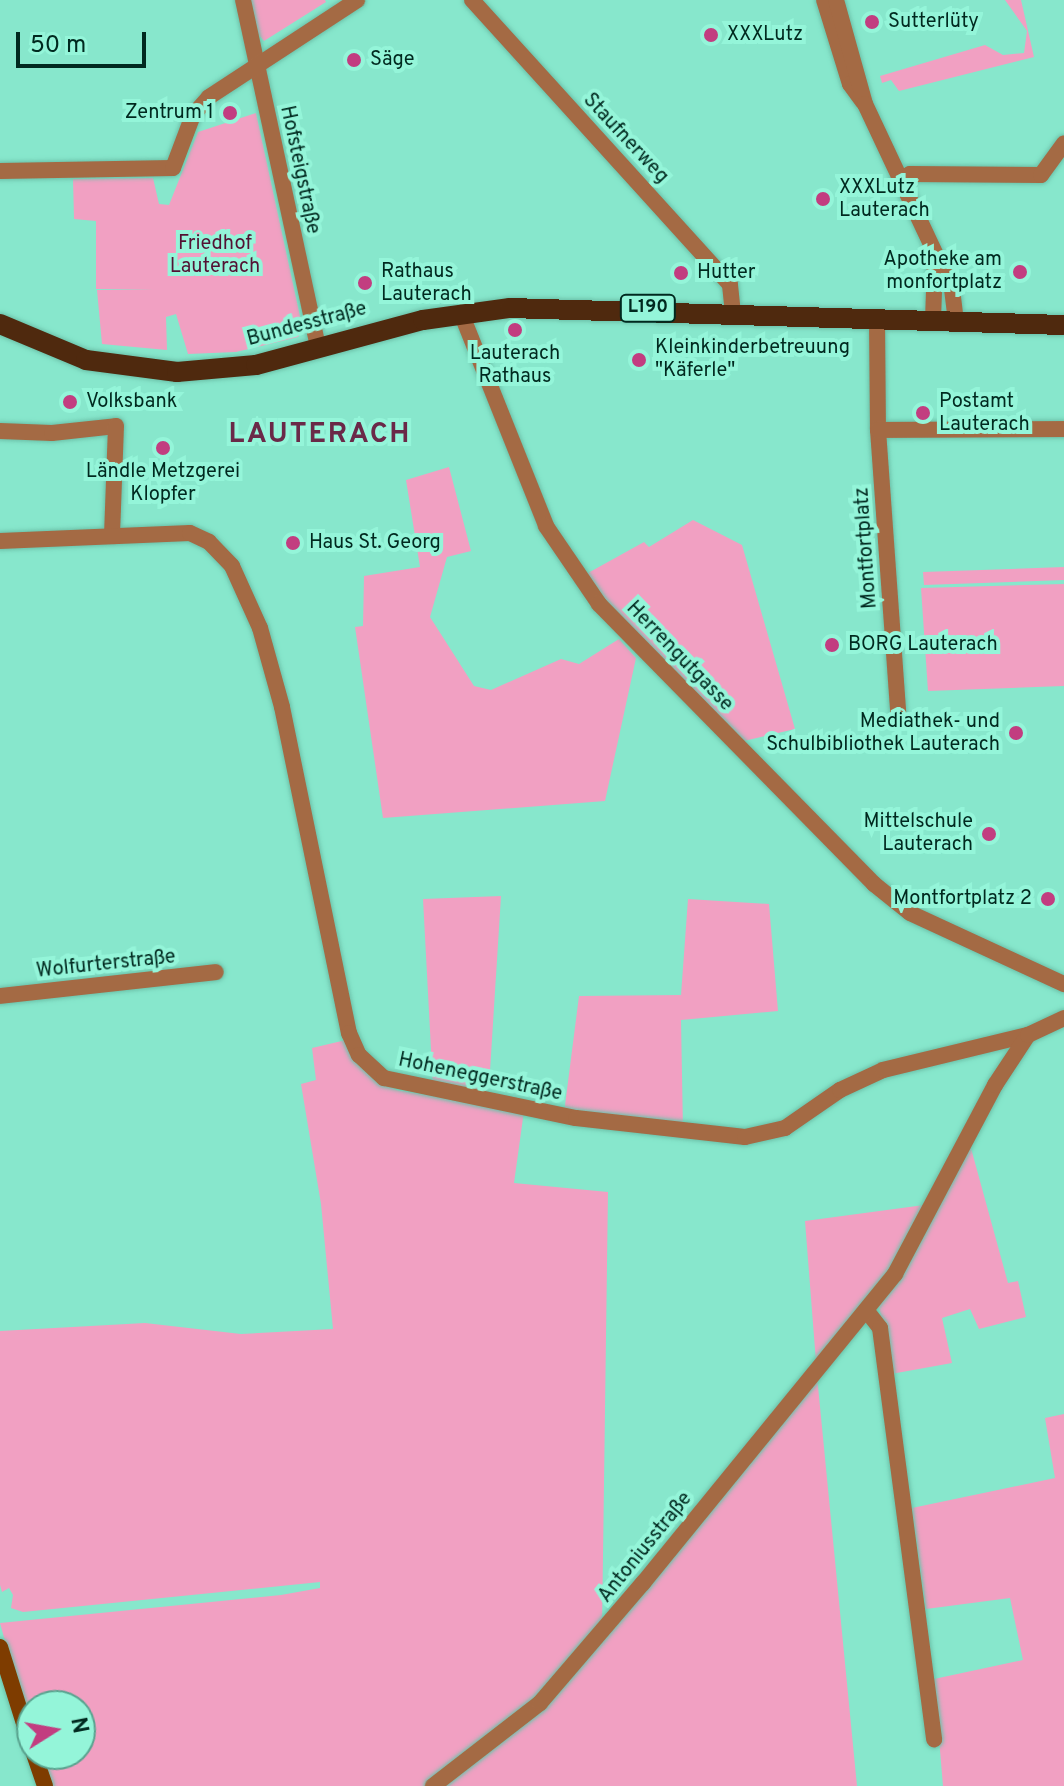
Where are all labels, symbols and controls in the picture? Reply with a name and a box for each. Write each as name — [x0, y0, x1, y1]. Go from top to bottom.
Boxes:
place label: Sutterlüty — [888, 10, 979, 34]
marker: Sutterlüty — [863, 13, 881, 31]
scale bar — [20, 16, 150, 66]
place label: XXXLutz — [727, 23, 803, 47]
marker: XXXLutz — [702, 26, 720, 44]
text: 50 m — [30, 31, 86, 61]
place label: Säge — [370, 48, 414, 72]
marker: Säge — [345, 51, 363, 69]
street label: Staufnerweg — [577, 89, 673, 189]
place label: Zentrum 1 — [125, 101, 214, 125]
marker: Zentrum 1 — [221, 104, 239, 122]
street label: Hofsteigstraße — [274, 104, 324, 236]
place label: XXXLutz Lauterach — [839, 176, 930, 223]
marker: XXXLutz Lauterach — [814, 190, 832, 208]
park label: Friedhof Lauterach — [170, 233, 260, 280]
place label: Apotheke am monfortplatz — [883, 248, 1002, 295]
place label: Rathaus Lauterach — [381, 260, 472, 307]
place label: Hutter — [697, 261, 756, 285]
marker: Apotheke am monfortplatz — [1009, 261, 1031, 283]
marker: Hutter — [672, 264, 690, 282]
marker: Rathaus Lauterach — [356, 274, 374, 292]
road number: L190 — [618, 294, 678, 322]
street label: Bundesstraße — [245, 298, 369, 352]
marker: Lauterach Rathaus — [506, 321, 524, 339]
place label: Kleinkinderbetreuung "Käferle" — [655, 336, 850, 383]
place label: Lauterach Rathaus — [470, 342, 560, 389]
marker: Kleinkinderbetreuung "Käferle" — [630, 351, 648, 369]
place label: Volksbank — [86, 390, 177, 414]
place label: Postamt Lauterach — [939, 390, 1030, 437]
marker: Volksbank — [61, 393, 79, 411]
marker: Postamt Lauterach — [914, 404, 932, 422]
district label: LAUTERACH — [228, 418, 412, 452]
marker: Ländle Metzgerei Klopfer — [154, 439, 172, 457]
place label: Ländle Metzgerei Klopfer — [86, 460, 240, 507]
street label: Montfortplatz — [851, 486, 883, 610]
place label: Haus St. Georg — [309, 531, 441, 555]
marker: Haus St. Georg — [284, 534, 302, 552]
street label: Herrengutgasse — [620, 597, 738, 717]
place label: BORG Lauterach — [848, 633, 998, 657]
marker: BORG Lauterach — [823, 636, 841, 654]
place label: Mediathek- und Schulbibliothek Lauterach — [766, 710, 1000, 757]
marker: Mediathek- und Schulbibliothek Lauterach — [1007, 724, 1025, 742]
place label: Mittelschule Lauterach — [864, 810, 973, 857]
marker: Mittelschule Lauterach — [980, 825, 998, 843]
place label: Montfortplatz 2 — [893, 887, 1032, 911]
marker: Montfortplatz 2 — [1039, 890, 1057, 908]
street label: Wolfurterstraße — [35, 946, 177, 984]
street label: Hoheneggerstraße — [396, 1049, 564, 1107]
street label: Antoniusstraße — [594, 1488, 698, 1608]
north arrow — [16, 1690, 96, 1770]
text: N — [63, 1715, 93, 1736]

